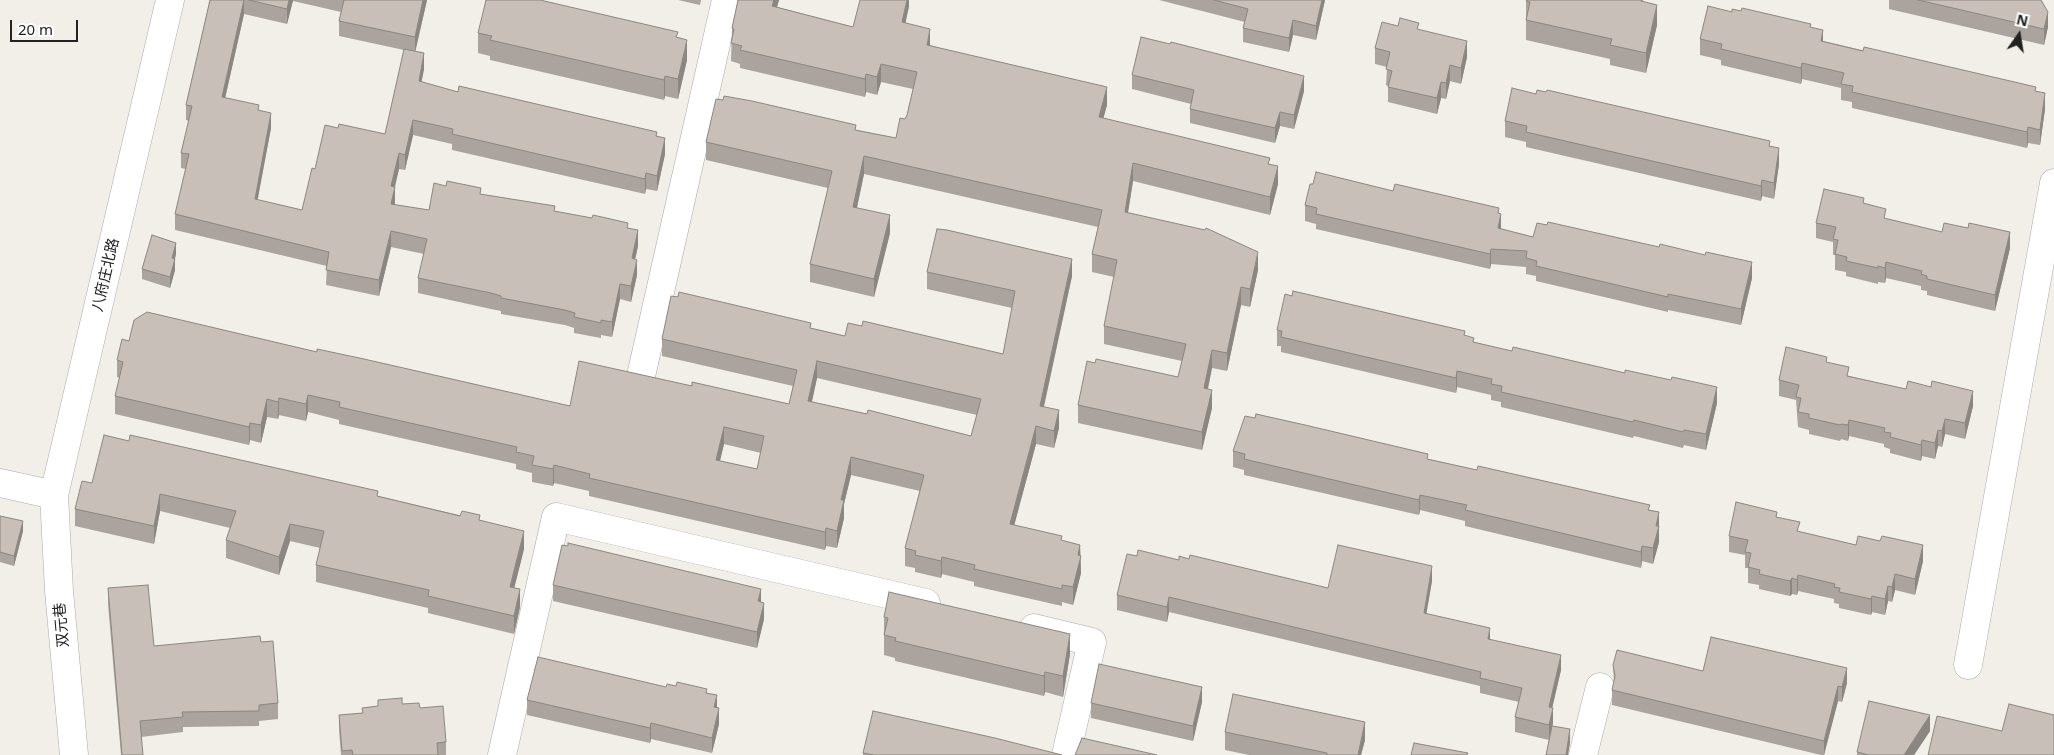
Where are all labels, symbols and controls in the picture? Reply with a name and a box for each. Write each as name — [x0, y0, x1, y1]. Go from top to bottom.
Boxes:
text: N — [2015, 9, 2030, 30]
scale bar — [12, 10, 80, 42]
north arrow — [1994, 10, 2044, 60]
text: 20 m — [18, 19, 53, 39]
street label: 八府庄北路 — [89, 236, 123, 314]
street label: 双元巷 — [51, 602, 73, 648]

